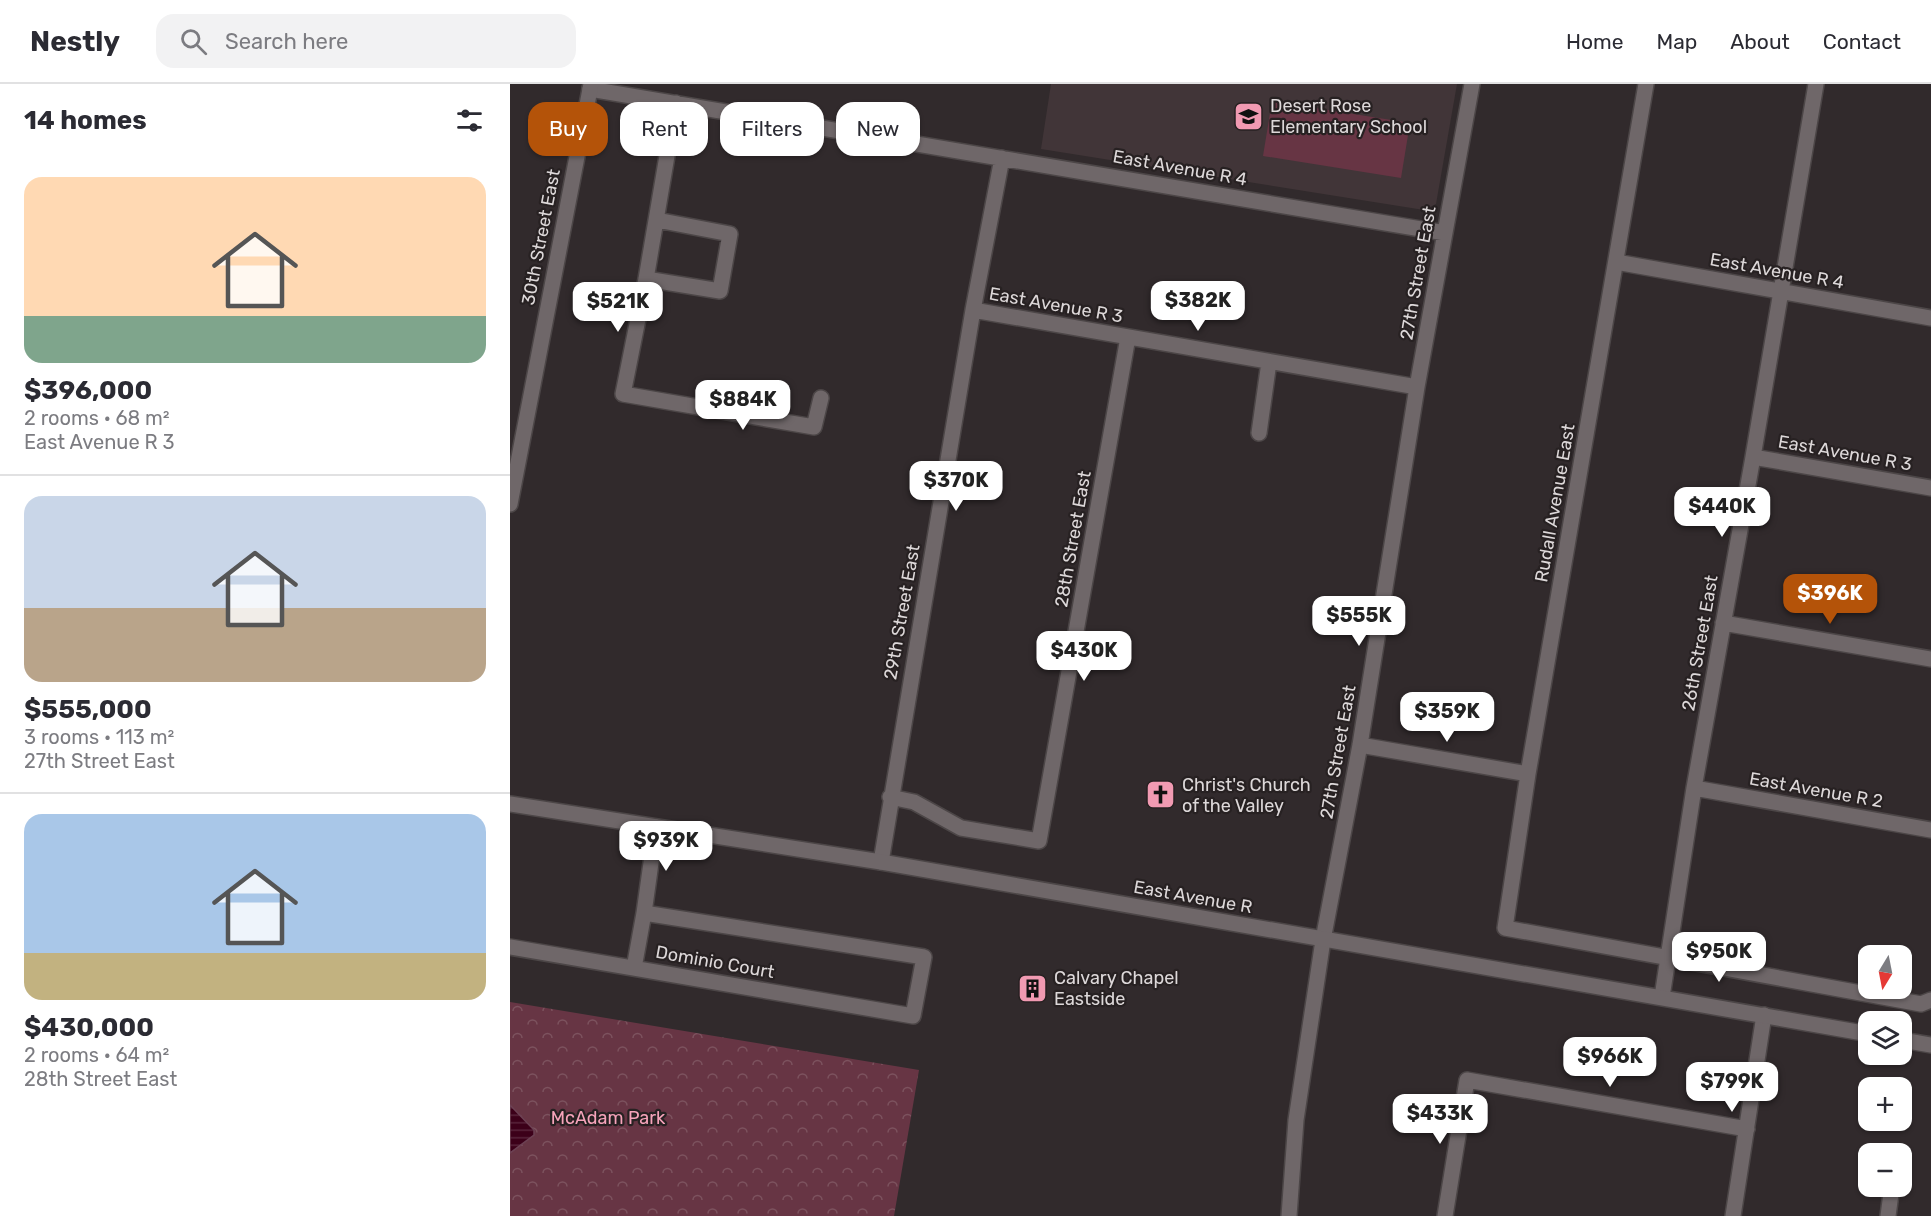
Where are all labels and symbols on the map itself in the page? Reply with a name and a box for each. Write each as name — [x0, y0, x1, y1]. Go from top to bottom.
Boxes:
place label: Desert Rose Elementary School — [1270, 95, 1427, 138]
school or university icon: Desert Rose Elementary School — [1233, 100, 1265, 132]
street label: East Avenue R 4 — [1111, 145, 1249, 191]
street label: 30th Street East — [517, 167, 565, 307]
street label: 27th Street East — [1395, 204, 1441, 342]
street label: East Avenue R 4 — [1708, 248, 1846, 294]
pin: $382K — [1156, 281, 1240, 332]
pin: $521K — [576, 282, 660, 333]
street label: East Avenue R 3 — [987, 282, 1125, 328]
pin: $884K — [701, 380, 785, 431]
street label: Rudall Avenue East — [1530, 422, 1580, 584]
street label: East Avenue R 3 — [1776, 430, 1914, 476]
pin: $370K — [914, 461, 998, 512]
street label: 28th Street East — [1050, 469, 1096, 609]
pin: $440K — [1680, 487, 1764, 538]
street label: 29th Street East — [879, 543, 925, 681]
street label: 26th Street East — [1677, 573, 1723, 713]
pin: $396K — [1788, 574, 1872, 625]
pin: $555K — [1317, 596, 1401, 647]
pin: $430K — [1042, 631, 1126, 682]
street label: 27th Street East — [1315, 683, 1361, 821]
pin: $359K — [1405, 692, 1489, 743]
street label: East Avenue R 2 — [1748, 767, 1884, 813]
place label: Christ's Church of the Valley — [1182, 774, 1311, 817]
church icon: Christ's Church of the Valley — [1145, 779, 1177, 811]
pin: $939K — [624, 821, 708, 872]
street label: East Avenue R — [1132, 876, 1254, 918]
pin: $950K — [1677, 932, 1761, 983]
street label: Dominio Court — [654, 941, 776, 983]
north arrow — [1858, 945, 1912, 999]
place label: Calvary Chapel Eastside — [1054, 967, 1179, 1010]
building icon: Calvary Chapel Eastside — [1017, 972, 1049, 1004]
pin: $966K — [1568, 1037, 1652, 1088]
pin: $799K — [1690, 1062, 1774, 1113]
pin: $433K — [1398, 1094, 1482, 1145]
park label: McAdam Park — [551, 1107, 666, 1129]

